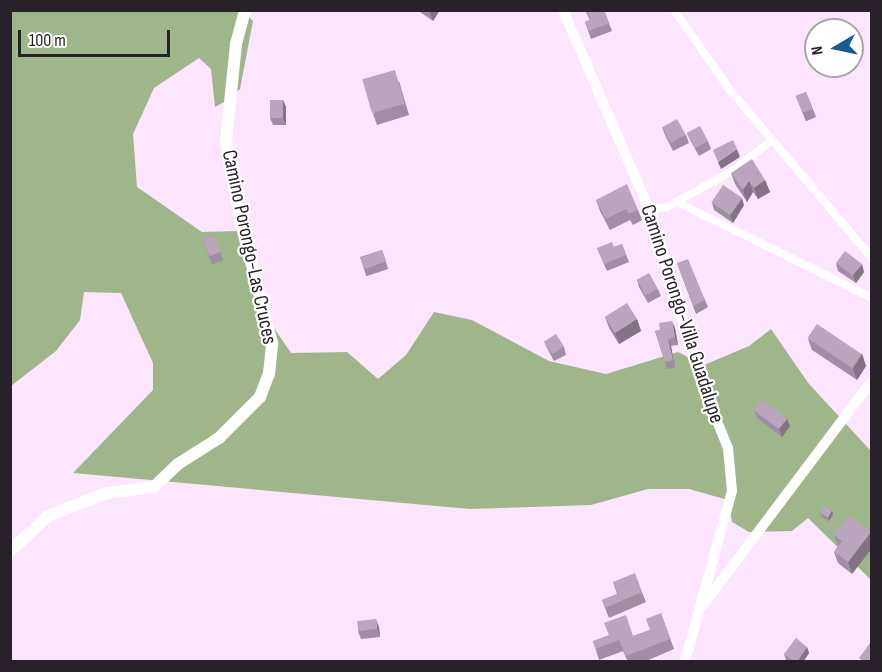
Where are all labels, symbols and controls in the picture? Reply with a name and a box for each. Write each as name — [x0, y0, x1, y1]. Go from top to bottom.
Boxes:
scale bar — [21, 18, 172, 56]
north arrow — [804, 18, 864, 78]
text: 100 m — [29, 30, 66, 51]
text: N — [808, 45, 828, 56]
street label: Camino Porongo-Las Cruces — [216, 148, 282, 346]
street label: Camino Porongo-Villa Guadalupe — [635, 202, 729, 426]

